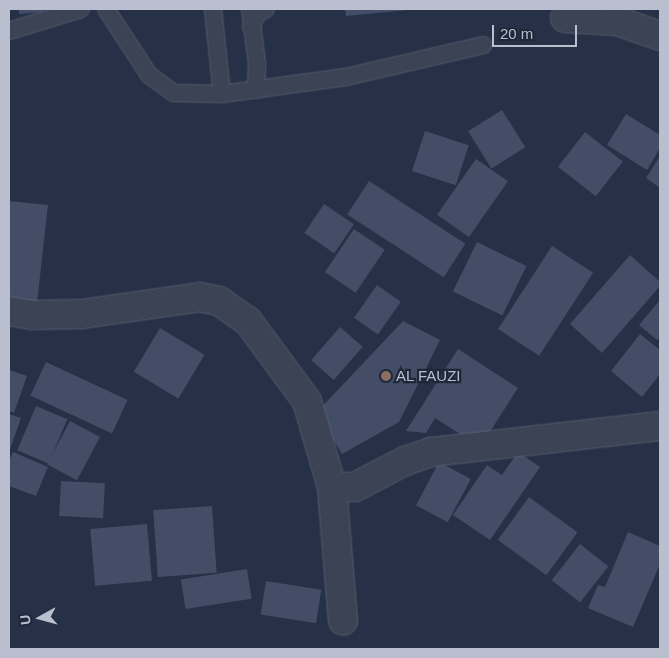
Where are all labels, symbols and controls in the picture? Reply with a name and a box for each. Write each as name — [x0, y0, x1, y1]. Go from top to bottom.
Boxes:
scale bar — [494, 15, 579, 47]
text: 20 m — [500, 25, 533, 42]
place label: AL FAUZI — [396, 367, 461, 385]
marker: AL FAUZI — [380, 370, 392, 382]
north arrow — [15, 593, 65, 643]
text: U — [17, 614, 34, 626]

